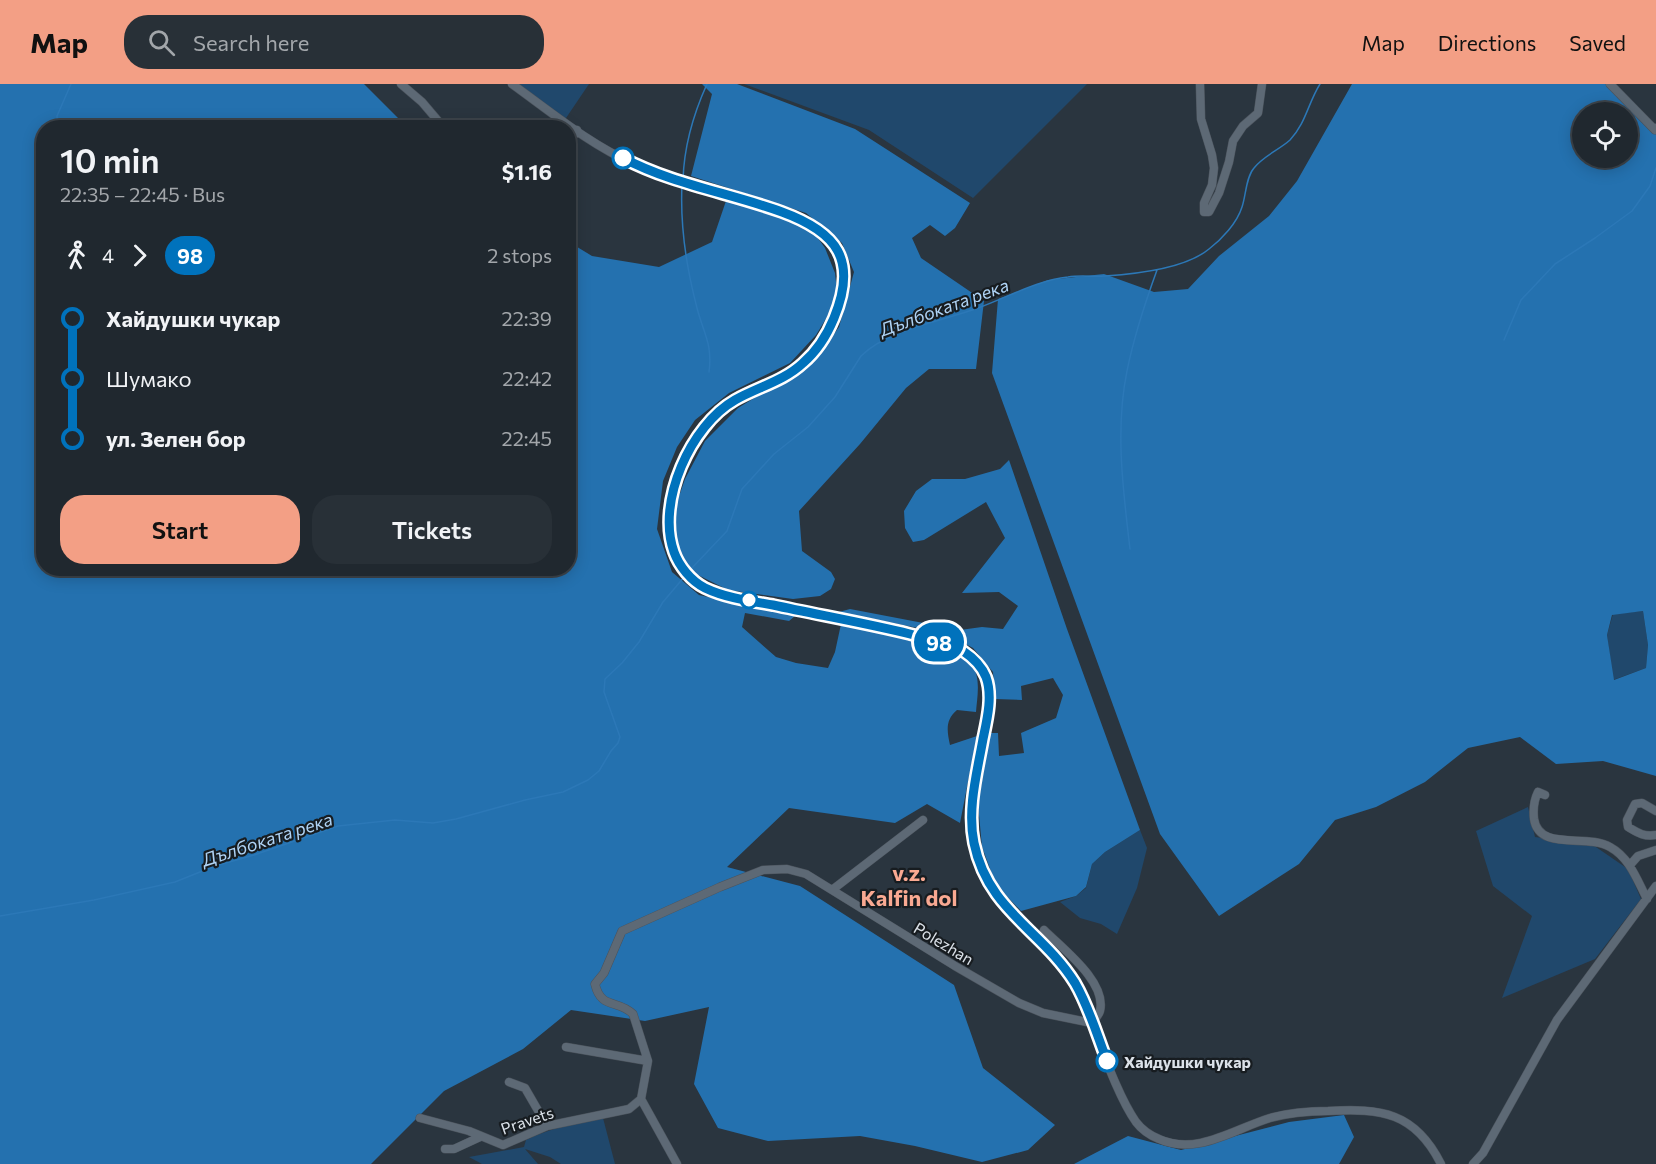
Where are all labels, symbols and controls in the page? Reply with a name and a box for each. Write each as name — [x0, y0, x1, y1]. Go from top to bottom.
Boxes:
search box — [124, 15, 544, 69]
text: Map — [30, 25, 88, 59]
icon: search — [145, 26, 178, 59]
text: Search here — [193, 29, 309, 56]
text: Map — [1362, 30, 1405, 55]
text: Directions — [1438, 30, 1536, 55]
text: Saved — [1569, 30, 1626, 55]
map controls — [1572, 102, 1638, 168]
button: locate — [1572, 102, 1638, 168]
text: 10 min — [60, 139, 160, 180]
unlabelled marker — [612, 147, 634, 169]
text: $1.16 — [502, 158, 552, 185]
text: 22:35 – 22:45 · Bus — [60, 182, 225, 206]
icon: walk — [60, 239, 93, 272]
icon: forward — [123, 239, 156, 272]
text: 4 — [102, 243, 114, 267]
text: 98 — [177, 243, 203, 268]
text: 2 stops — [487, 243, 552, 267]
water label: Дълбоката река — [874, 273, 1012, 341]
text: Хайдушки чукар — [106, 305, 281, 332]
text: 22:39 — [502, 306, 552, 330]
text: Шумако — [106, 365, 192, 392]
text: 22:42 — [502, 366, 552, 390]
text: ул. Зелен бор — [106, 425, 246, 452]
text: 22:45 — [502, 426, 552, 450]
button: Start — [60, 495, 300, 564]
button: Tickets — [312, 495, 552, 564]
unlabelled marker — [740, 591, 758, 609]
line badge: 98 — [912, 622, 966, 662]
text: 98 — [926, 630, 952, 655]
water label: Дълбоката река — [197, 807, 335, 871]
district label: v.z. Kalfin dol — [860, 859, 958, 911]
street label: Polezhan — [911, 918, 977, 968]
marker: Хайдушки чукар — [1096, 1050, 1118, 1072]
place label: Хайдушки чукар — [1124, 1052, 1251, 1071]
street label: Pravets — [498, 1102, 556, 1138]

